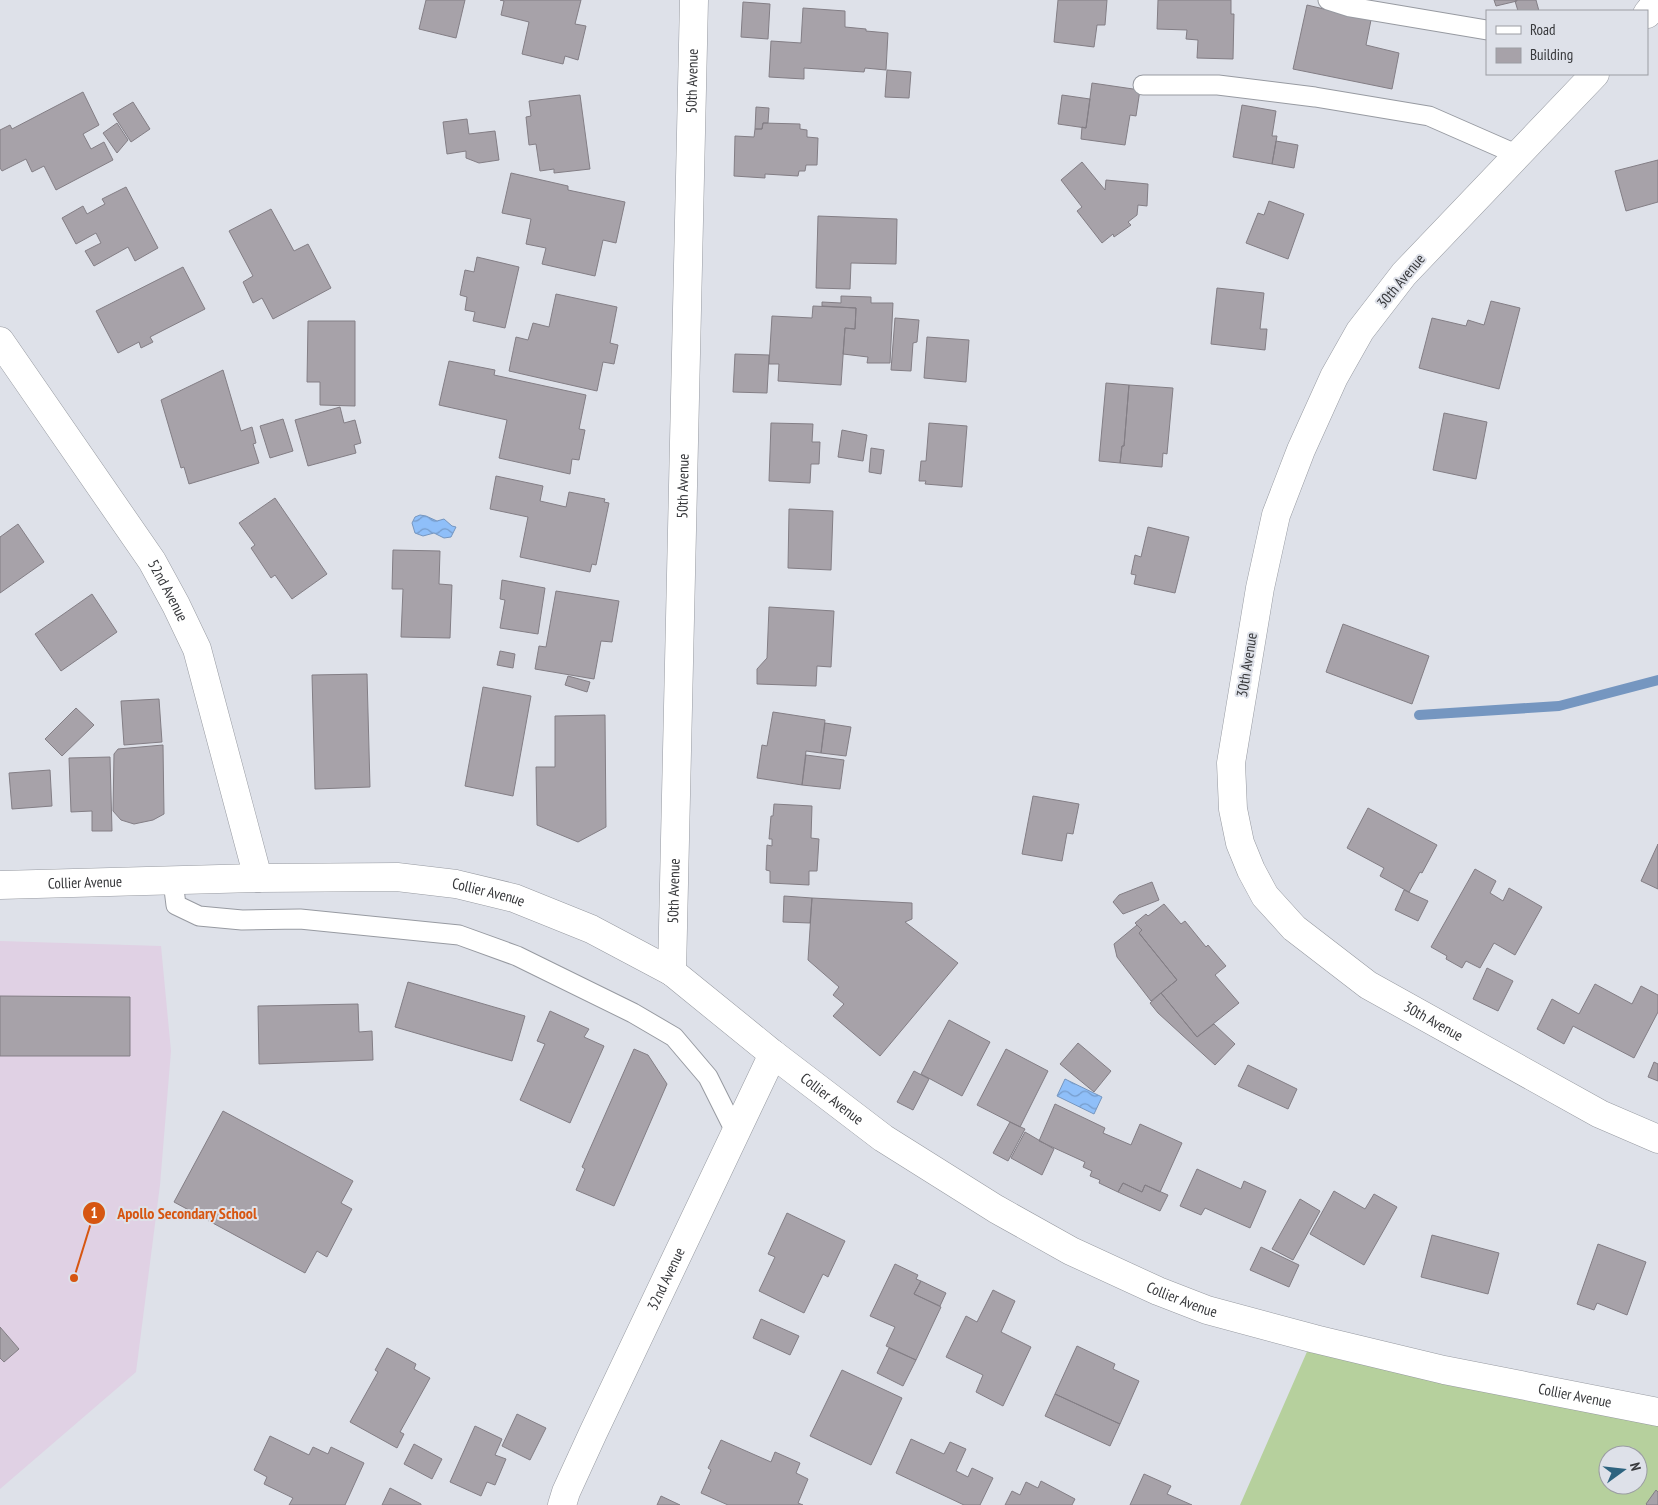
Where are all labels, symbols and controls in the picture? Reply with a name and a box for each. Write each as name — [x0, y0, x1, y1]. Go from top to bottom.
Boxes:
legend — [1486, 10, 1648, 75]
text: Road — [1530, 20, 1556, 39]
text: Building — [1530, 45, 1573, 64]
street label: 50th Avenue — [681, 48, 702, 114]
street label: 30th Avenue — [1372, 250, 1429, 312]
street label: 50th Avenue — [672, 453, 693, 519]
street label: 52nd Avenue — [144, 556, 192, 624]
street label: 30th Avenue — [1232, 631, 1261, 698]
street label: 50th Avenue — [663, 858, 684, 924]
street label: Collier Avenue — [48, 872, 122, 893]
street label: Collier Avenue — [451, 874, 528, 910]
street label: 30th Avenue — [1400, 997, 1467, 1045]
street label: Collier Avenue — [797, 1068, 867, 1129]
callout: Apollo Secondary School — [82, 1198, 267, 1229]
text: 1 — [90, 1203, 98, 1222]
text: Apollo Secondary School — [116, 1203, 257, 1223]
street label: 32nd Avenue — [643, 1244, 689, 1313]
street label: Collier Avenue — [1144, 1277, 1219, 1321]
street label: Collier Avenue — [1537, 1379, 1613, 1412]
north arrow — [1598, 1445, 1648, 1495]
text: N — [1626, 1461, 1645, 1473]

